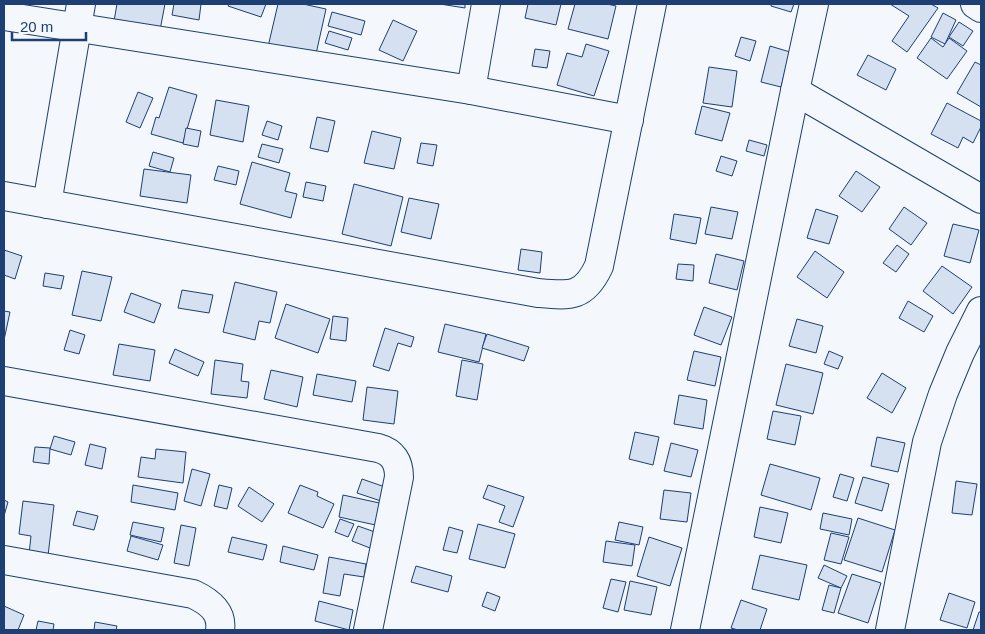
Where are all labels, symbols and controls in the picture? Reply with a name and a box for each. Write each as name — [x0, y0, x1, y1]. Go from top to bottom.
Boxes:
scale bar — [12, 10, 86, 42]
text: 20 m — [20, 18, 53, 35]

